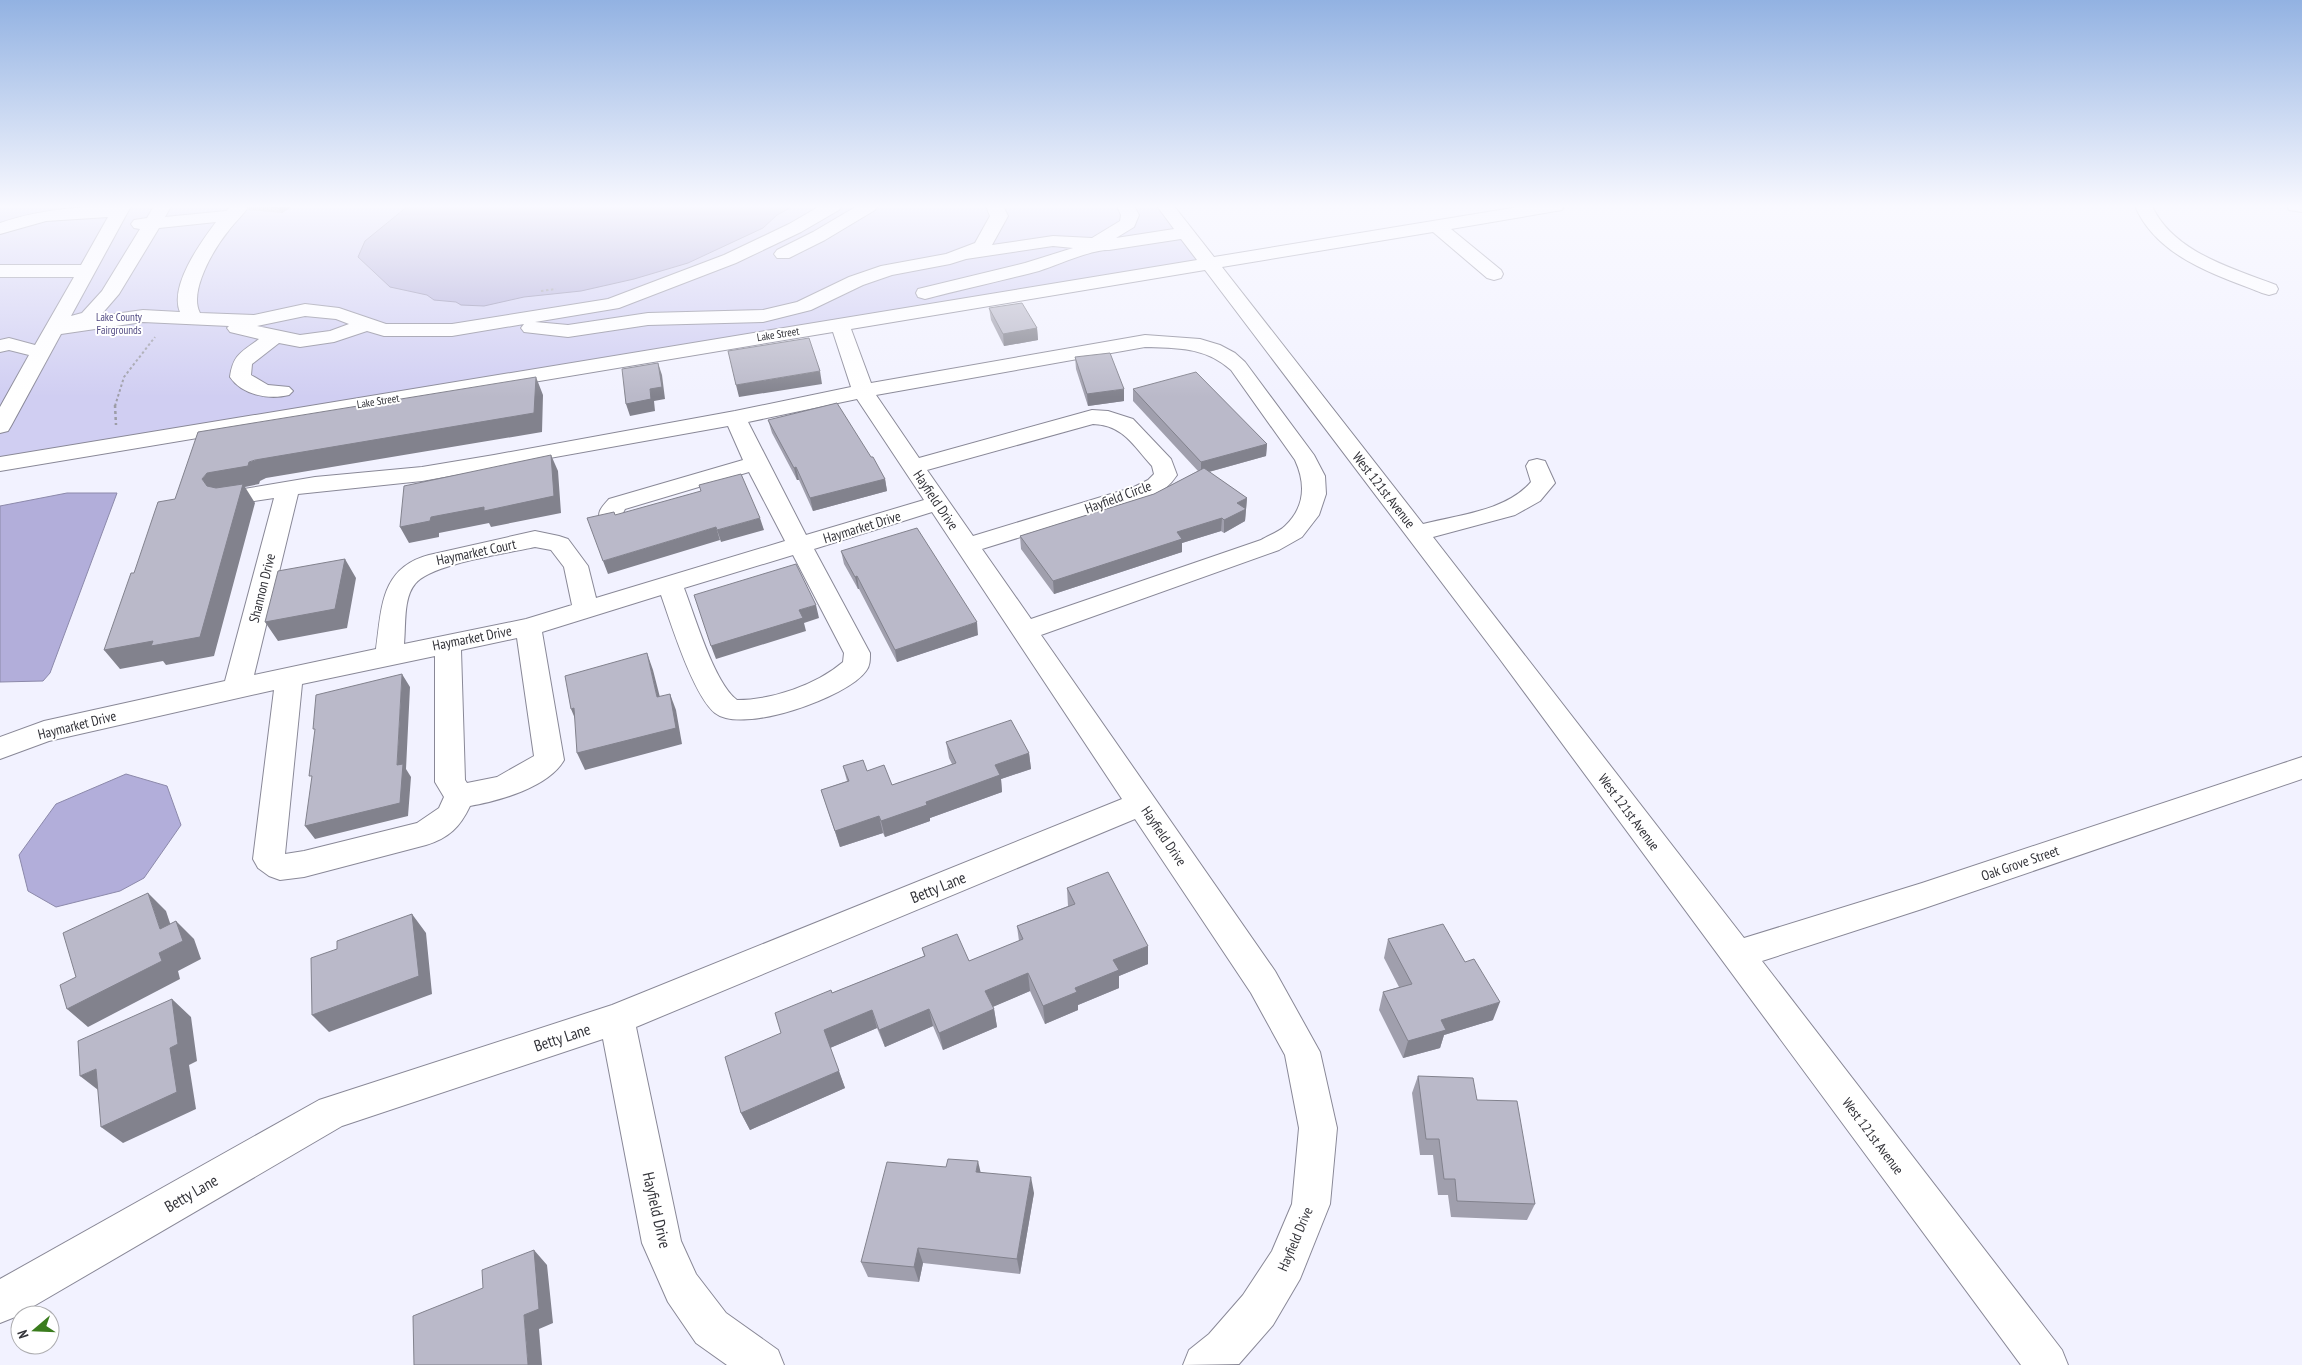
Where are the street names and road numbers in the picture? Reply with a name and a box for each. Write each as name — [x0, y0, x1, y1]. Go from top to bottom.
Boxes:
street label: Lake Street — [756, 324, 800, 344]
street label: Lake Street — [356, 391, 400, 411]
street label: West 121st Avenue — [1349, 448, 1419, 532]
street label: Hayfield Drive — [910, 467, 963, 533]
street label: Hayfield Circle — [1082, 477, 1154, 517]
street label: Haymarket Drive — [821, 507, 903, 547]
street label: Haymarket Court — [435, 535, 518, 569]
street label: Shannon Drive — [245, 551, 279, 624]
street label: Haymarket Drive — [431, 621, 513, 654]
street label: Haymarket Drive — [36, 707, 118, 743]
street label: West 121st Avenue — [1594, 770, 1664, 854]
street label: Hayfield Drive — [1138, 803, 1191, 869]
street label: Oak Grove Street — [1979, 841, 2061, 885]
street label: Betty Lane — [907, 867, 969, 907]
street label: Betty Lane — [531, 1018, 593, 1056]
street label: West 121st Avenue — [1838, 1094, 1908, 1178]
street label: Betty Lane — [161, 1170, 221, 1216]
street label: Hayfield Drive — [639, 1170, 675, 1250]
street label: Hayfield Drive — [1273, 1204, 1317, 1274]

